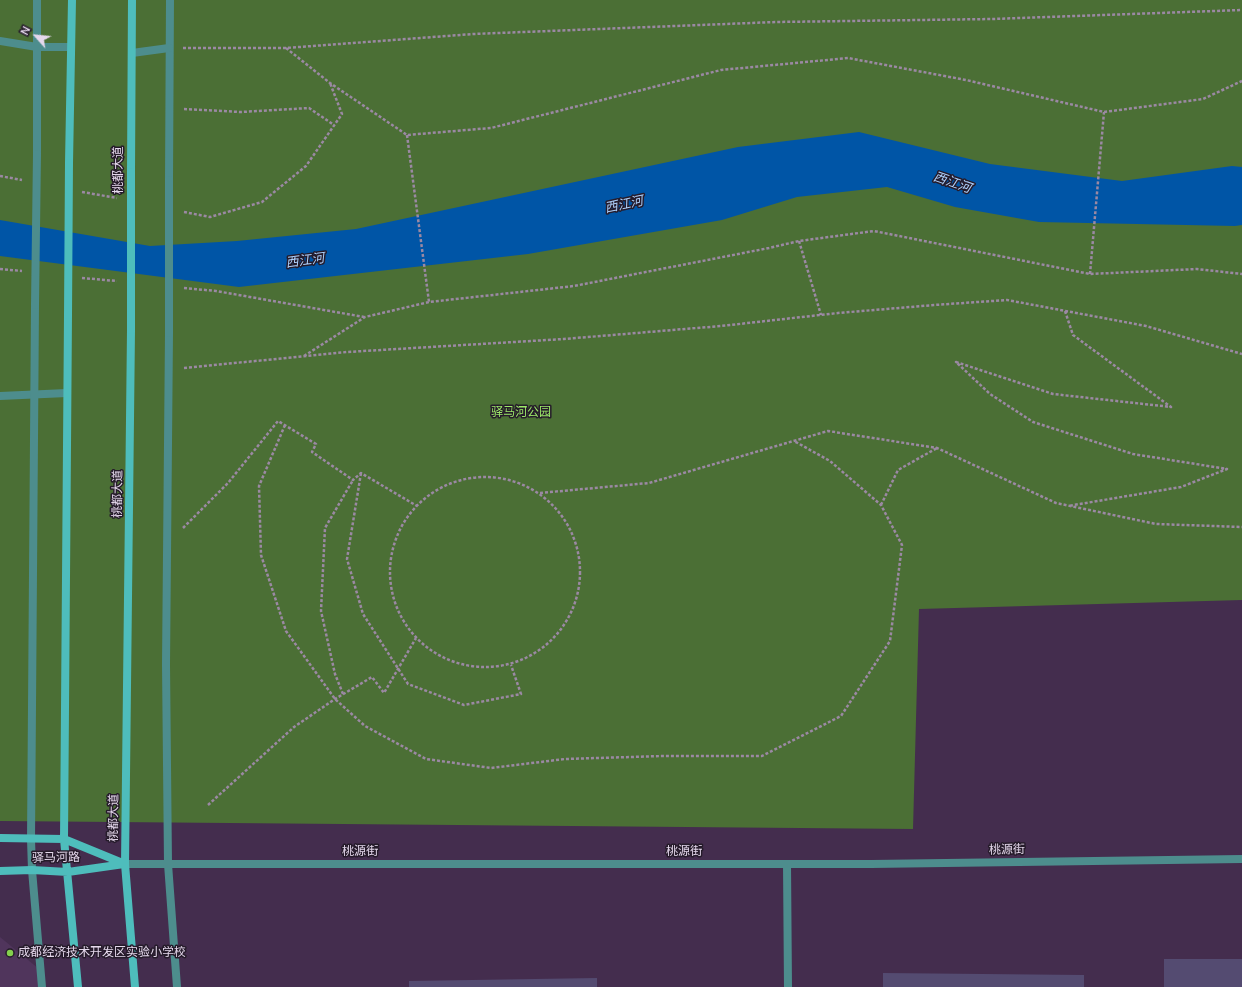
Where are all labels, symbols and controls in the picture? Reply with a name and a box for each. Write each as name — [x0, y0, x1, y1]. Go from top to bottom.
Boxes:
north arrow — [16, 16, 56, 56]
text: N — [16, 23, 33, 37]
street label: 桃都大道 — [112, 146, 126, 194]
water label: 西江河 — [931, 169, 973, 197]
water label: 西江河 — [603, 193, 645, 217]
water label: 西江河 — [285, 251, 325, 271]
park label: 驿马河公园 — [491, 406, 551, 420]
street label: 桃都大道 — [110, 470, 126, 518]
street label: 桃都大道 — [106, 794, 122, 842]
street label: 桃源街 — [989, 842, 1025, 858]
street label: 桃源街 — [342, 845, 378, 859]
street label: 桃源街 — [666, 845, 702, 859]
street label: 驿马河路 — [32, 850, 80, 866]
place label: 成都经济技术开发区实验小学校 — [18, 946, 186, 960]
marker: 成都经济技术开发区实验小学校 — [5, 948, 15, 958]

